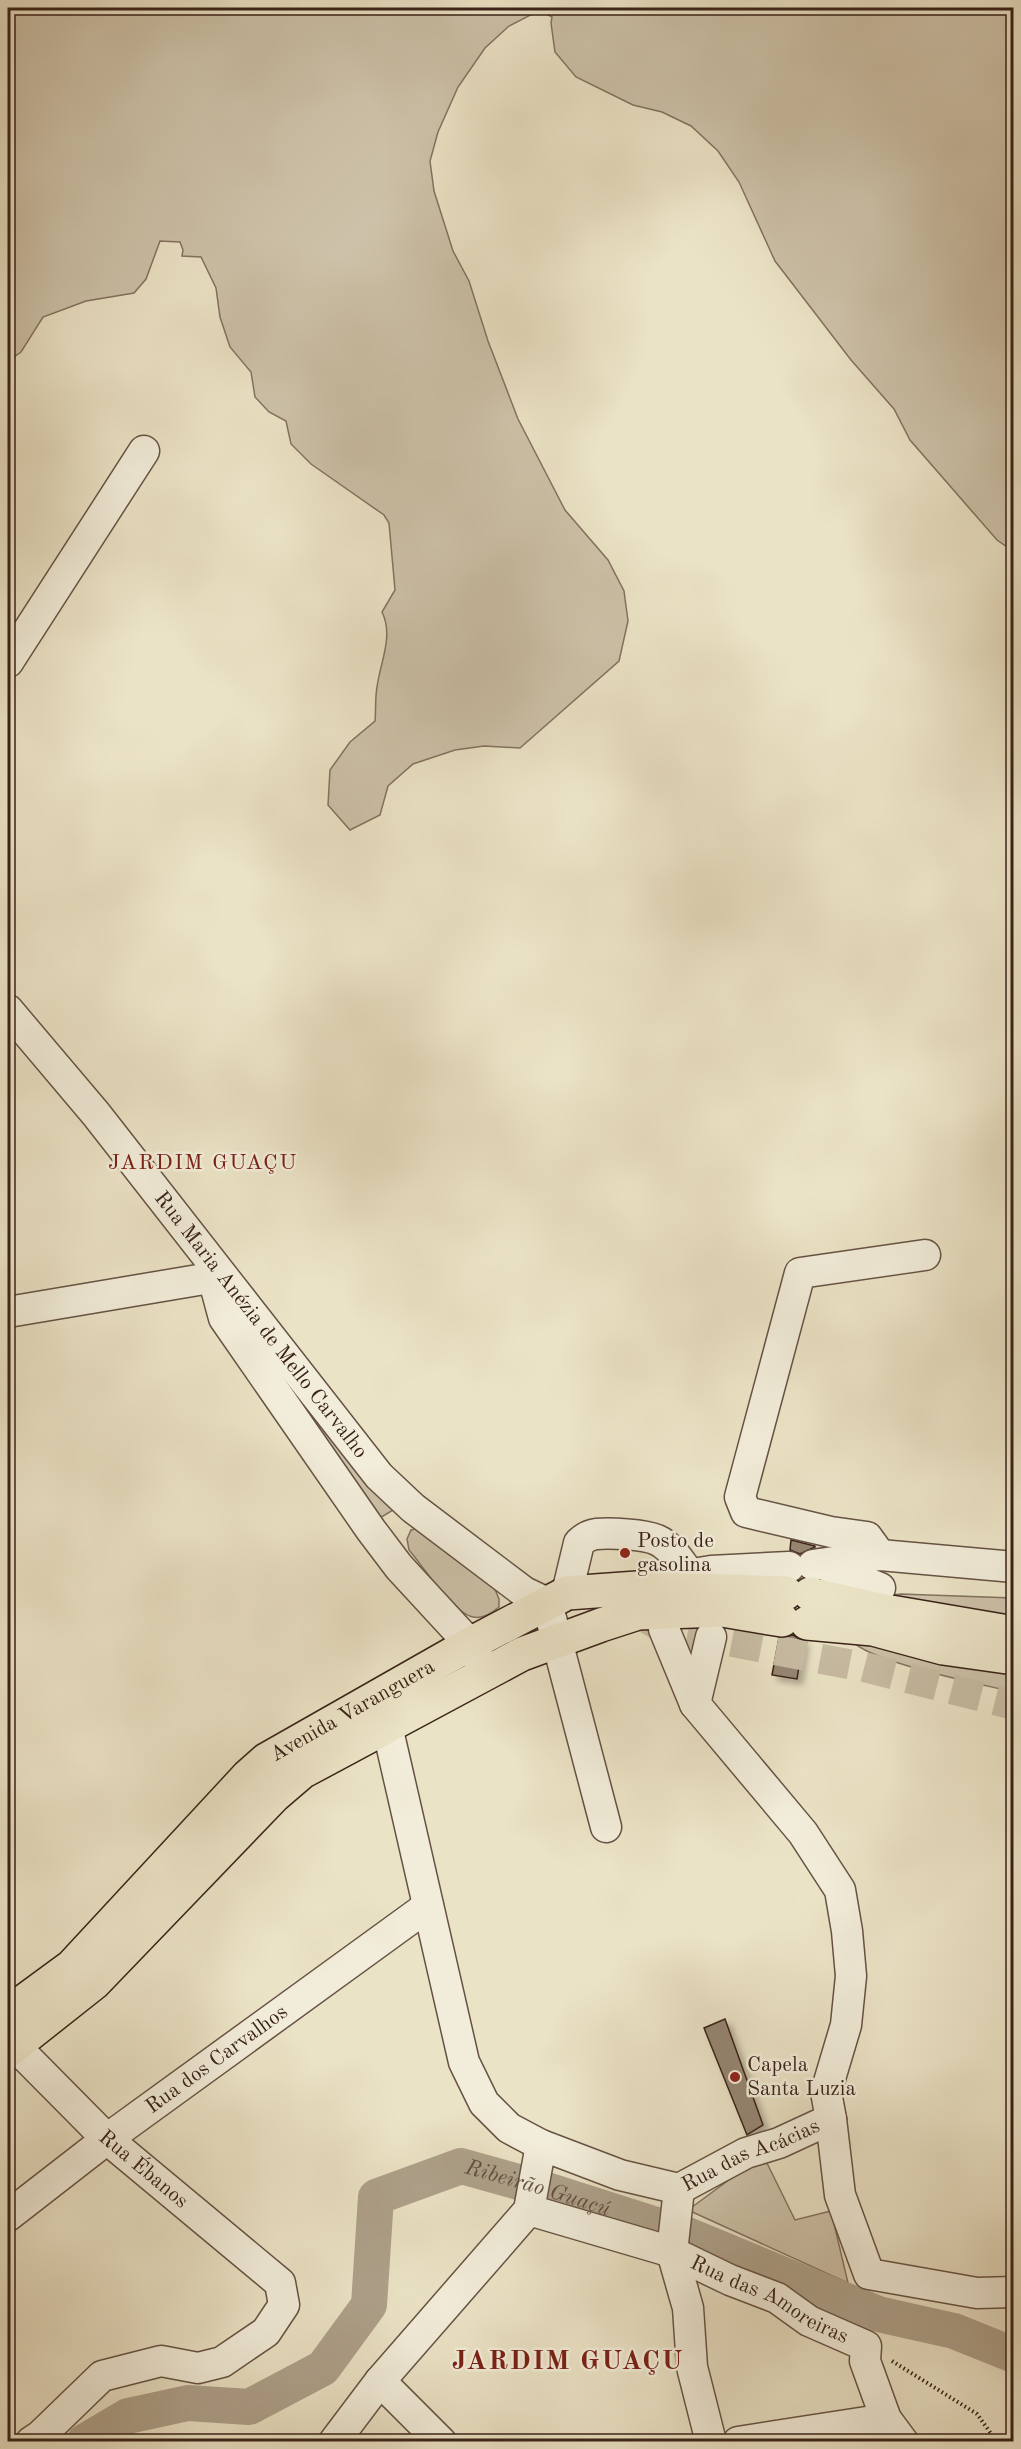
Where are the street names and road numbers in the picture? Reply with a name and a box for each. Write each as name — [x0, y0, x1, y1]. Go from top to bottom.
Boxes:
street label: Rua Maria Anézia de Mello Carvalho — [150, 1188, 372, 1462]
street label: Avenida Varanguera — [267, 1656, 438, 1766]
street label: Rua dos Carvalhos — [142, 2001, 291, 2118]
street label: Rua das Acácias — [679, 2115, 823, 2196]
street label: Rua Ébanos — [95, 2126, 192, 2212]
street label: Rua das Amoreiras — [687, 2252, 852, 2347]

